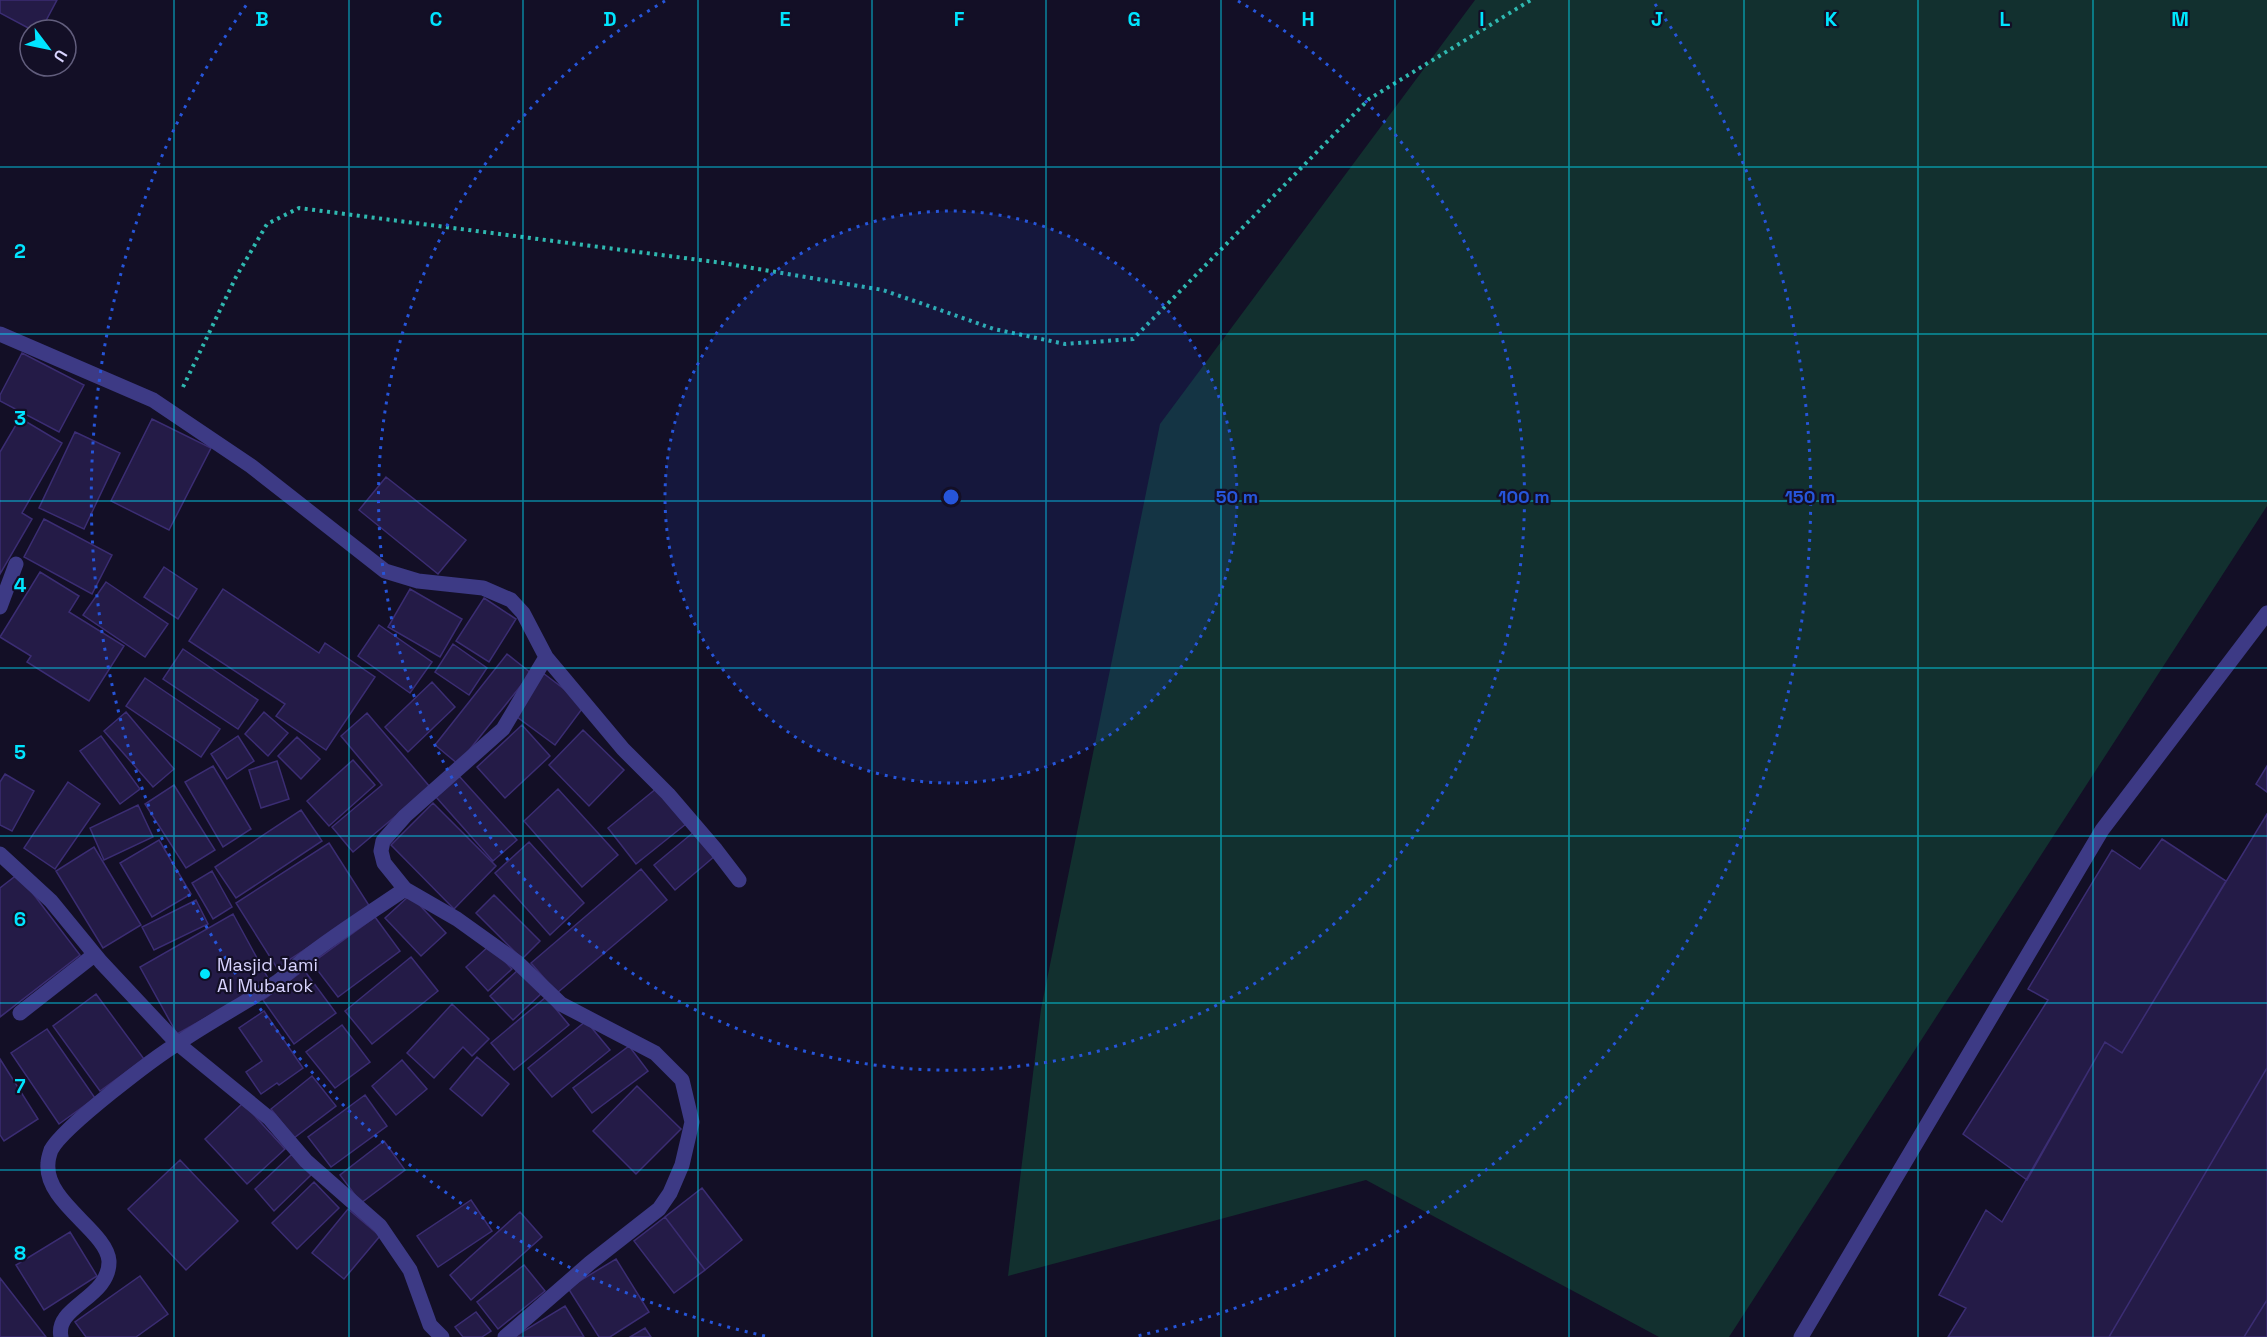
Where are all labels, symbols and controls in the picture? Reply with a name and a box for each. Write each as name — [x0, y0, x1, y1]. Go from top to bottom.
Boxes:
text: B — [255, 6, 269, 32]
text: C — [430, 6, 443, 32]
text: D — [603, 6, 617, 32]
text: E — [779, 6, 791, 32]
text: F — [954, 6, 965, 32]
text: G — [1127, 6, 1141, 32]
text: H — [1301, 6, 1315, 32]
text: I — [1479, 6, 1485, 32]
text: J — [1651, 6, 1663, 32]
text: K — [1825, 6, 1838, 32]
text: L — [2000, 6, 2011, 32]
text: M — [2171, 6, 2189, 32]
north arrow — [18, 18, 78, 78]
text: U — [49, 46, 72, 66]
text: 2 — [14, 238, 26, 264]
text: 3 — [14, 405, 26, 431]
text: 50 m — [1216, 485, 1258, 508]
text: 100 m — [1498, 485, 1550, 508]
text: 150 m — [1785, 485, 1835, 508]
centre of rings — [941, 487, 961, 507]
text: 4 — [14, 572, 27, 598]
text: 5 — [14, 739, 26, 765]
text: 6 — [14, 906, 26, 932]
place label: Masjid Jami Al Mubarok — [217, 953, 318, 997]
marker: Masjid Jami Al Mubarok — [198, 967, 212, 981]
text: 7 — [14, 1073, 26, 1099]
text: 8 — [14, 1240, 26, 1266]

